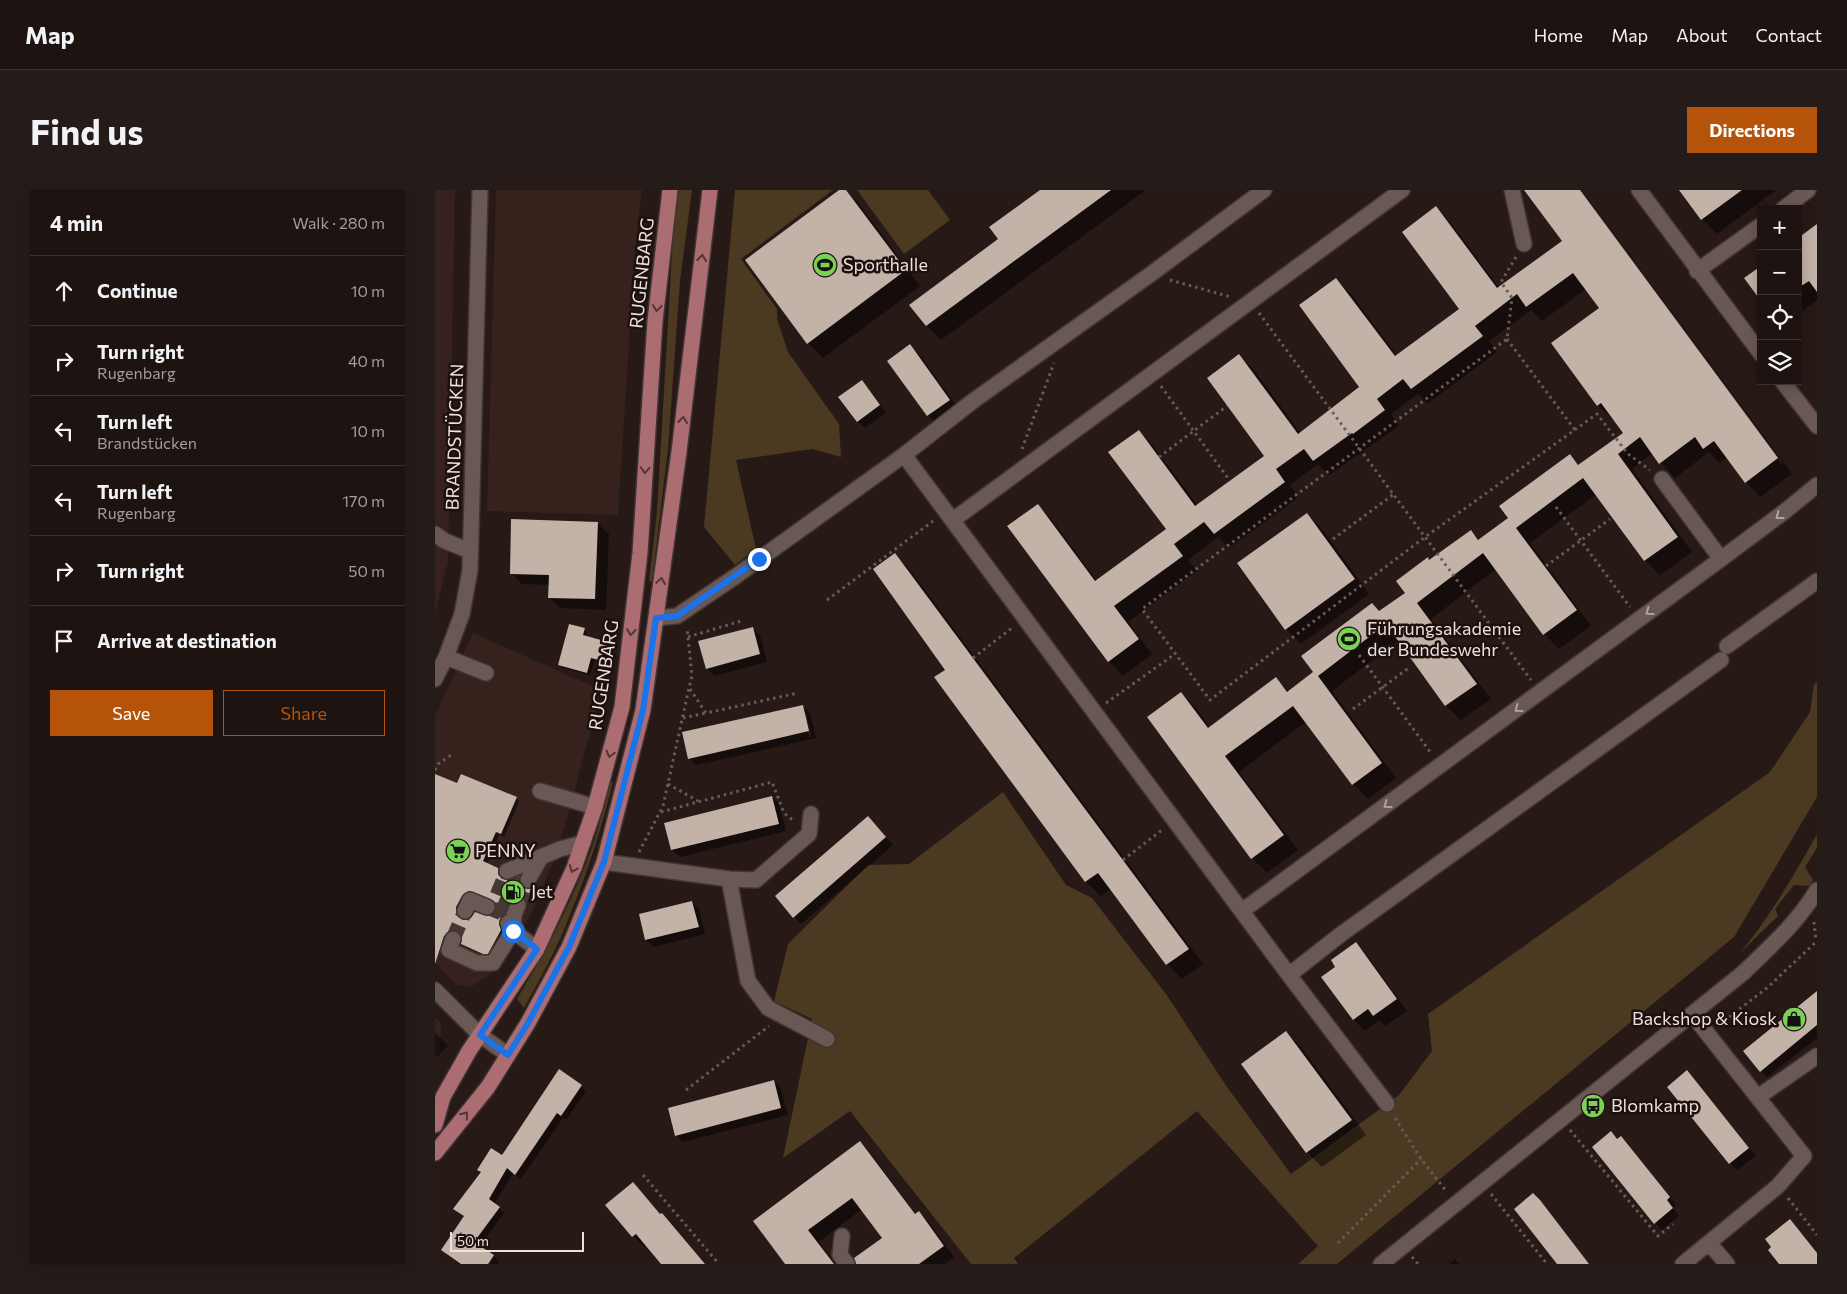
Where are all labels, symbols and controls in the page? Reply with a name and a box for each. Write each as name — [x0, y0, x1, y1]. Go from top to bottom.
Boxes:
text: Map — [25, 20, 75, 49]
text: Home — [1534, 24, 1583, 46]
text: Map — [1611, 24, 1648, 46]
text: About — [1676, 24, 1728, 46]
text: Contact — [1756, 24, 1822, 46]
button: Directions — [1687, 107, 1817, 153]
text: Find us — [30, 109, 144, 152]
map controls — [1757, 205, 1802, 385]
button: + — [1757, 205, 1802, 250]
text: 4 min — [50, 210, 103, 235]
text: Walk · 280 m — [293, 213, 385, 232]
street label: RUGENBARG — [624, 216, 658, 329]
button: − — [1757, 250, 1802, 295]
sports icon: Sporthalle — [812, 252, 838, 278]
place label: Sporthalle — [843, 253, 928, 275]
one-way arrow — [696, 254, 707, 262]
icon: ahead — [50, 277, 78, 305]
text: Continue — [97, 279, 177, 302]
text: 10 m — [351, 281, 385, 300]
button: locate — [1757, 295, 1802, 340]
one-way arrow — [652, 304, 663, 312]
text: Turn right — [97, 340, 184, 363]
button: layers — [1757, 340, 1802, 385]
icon: right — [50, 347, 78, 375]
text: 40 m — [348, 351, 385, 370]
text: Rugenbarg — [97, 363, 176, 382]
street label: BRANDSTÜCKEN — [440, 363, 468, 511]
text: Turn left — [97, 410, 172, 433]
one-way arrow — [677, 415, 688, 423]
icon: left — [50, 417, 78, 445]
text: 10 m — [351, 421, 385, 440]
text: Brandstücken — [97, 433, 197, 452]
one-way arrow — [640, 466, 651, 474]
text: Turn left — [97, 480, 172, 503]
icon: left — [50, 487, 78, 515]
text: 170 m — [342, 491, 385, 510]
text: Rugenbarg — [97, 503, 176, 522]
one-way arrow — [1776, 510, 1785, 518]
route end — [748, 548, 771, 571]
icon: right — [50, 557, 78, 585]
text: Turn right — [97, 559, 184, 582]
text: 50 m — [348, 561, 385, 580]
one-way arrow — [656, 577, 666, 585]
one-way arrow — [1645, 606, 1655, 615]
place label: Führungsakademie der Bundeswehr — [1367, 617, 1521, 660]
street label: RUGENBARG — [583, 618, 623, 732]
sports icon: Führungsakademie der Bundeswehr — [1336, 626, 1362, 652]
icon: arrive — [50, 627, 78, 655]
one-way arrow — [626, 628, 637, 636]
text: Arrive at destination — [97, 629, 277, 652]
button: Save — [50, 690, 213, 736]
button: Share — [223, 690, 385, 736]
one-way arrow — [1515, 703, 1524, 711]
one-way arrow — [605, 749, 615, 758]
one-way arrow — [1383, 799, 1393, 808]
supermarket icon: PENNY — [445, 838, 471, 864]
place label: PENNY — [475, 839, 536, 861]
one-way arrow — [569, 864, 580, 873]
fuel station icon: Jet — [500, 879, 526, 905]
place label: Jet — [531, 880, 553, 902]
route start — [502, 920, 525, 943]
shop icon: Backshop & Kiosk — [1781, 1006, 1807, 1032]
place label: Backshop & Kiosk — [1632, 1007, 1777, 1029]
bus stop icon: Blomkamp — [1580, 1093, 1606, 1119]
place label: Blomkamp — [1611, 1094, 1699, 1116]
one-way arrow — [460, 1112, 468, 1121]
scale bar — [450, 1229, 584, 1252]
text: 50 m — [457, 1232, 489, 1249]

